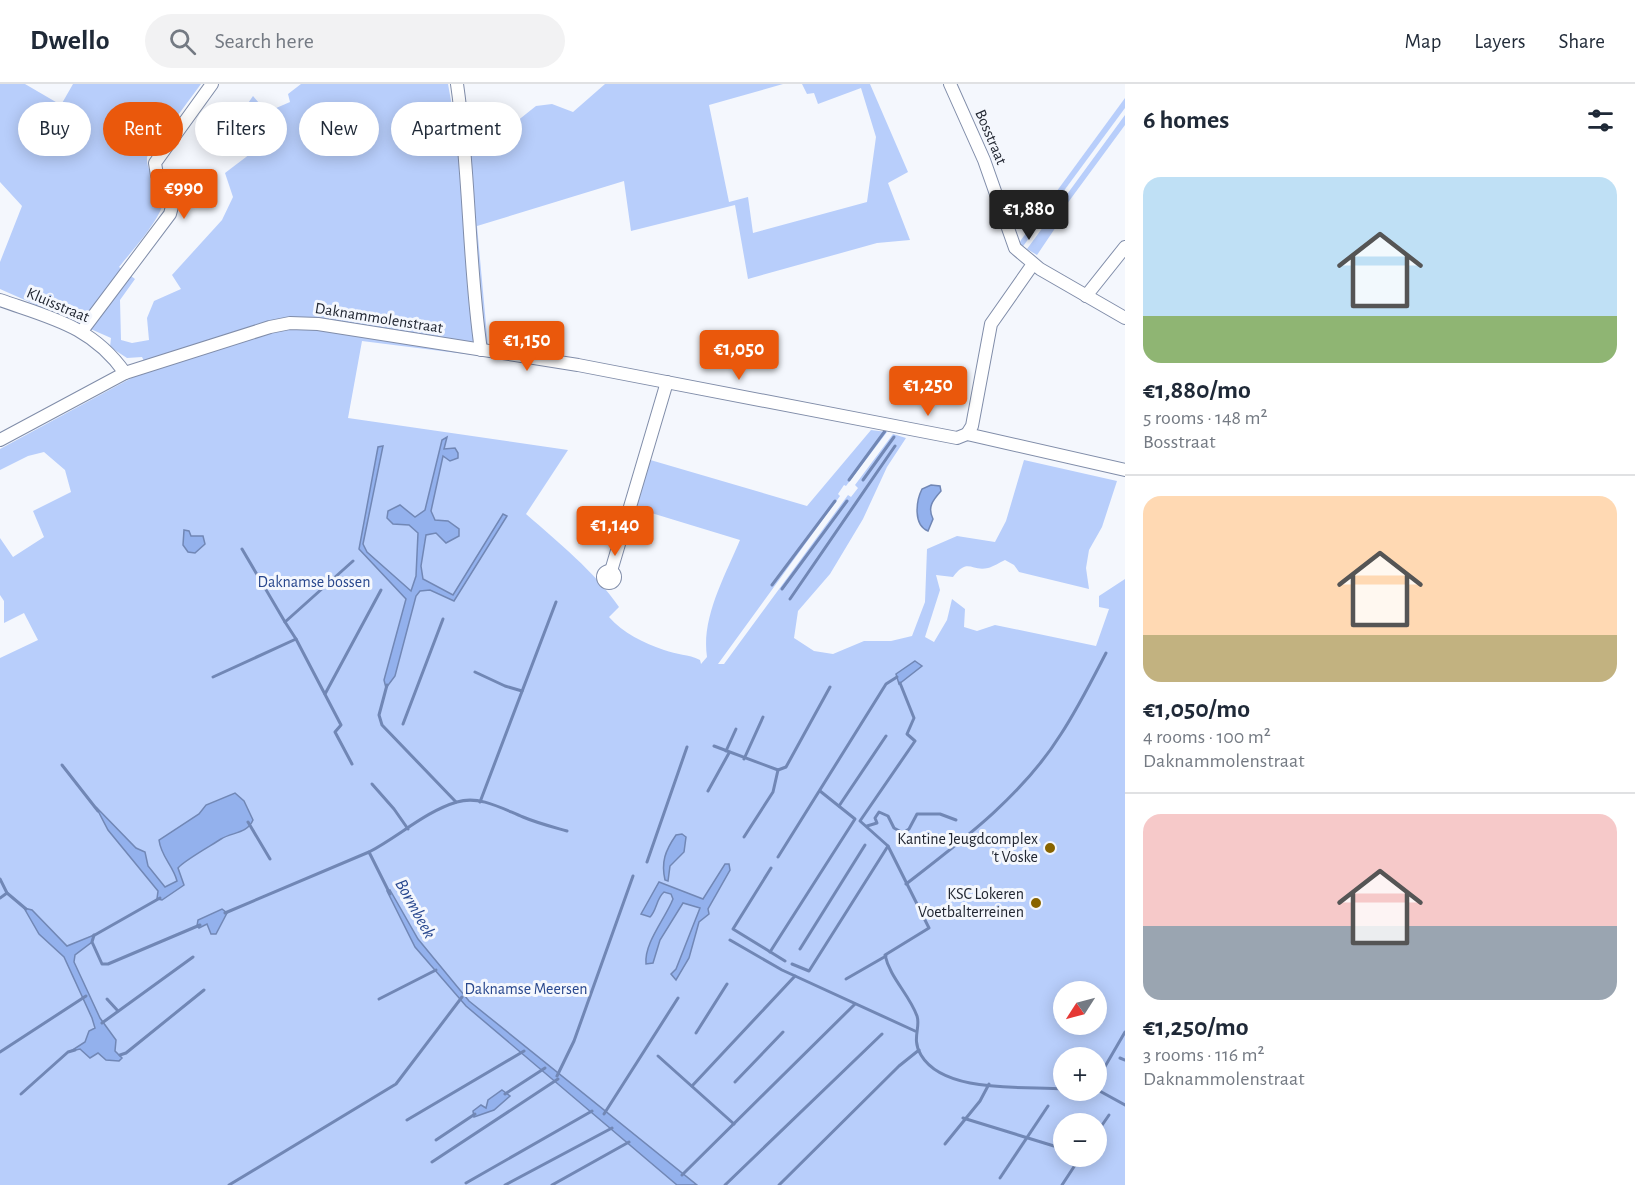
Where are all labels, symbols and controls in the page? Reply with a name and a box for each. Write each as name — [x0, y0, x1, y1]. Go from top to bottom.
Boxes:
search box — [145, 14, 565, 68]
icon: search — [166, 25, 199, 58]
text: Dwello — [30, 27, 109, 55]
text: Search here — [214, 30, 314, 52]
text: Map — [1405, 31, 1441, 52]
text: Layers — [1474, 31, 1525, 52]
text: Share — [1558, 31, 1605, 52]
chip: Buy — [18, 102, 91, 156]
chip: Rent — [103, 102, 183, 156]
chip: Filters — [195, 102, 287, 156]
chip: New — [299, 102, 379, 156]
chip: Apartment — [391, 102, 522, 156]
icon: filters — [1584, 104, 1617, 137]
street label: Bosstraat — [972, 107, 1010, 167]
text: 6 homes — [1143, 107, 1229, 133]
pin: €990 — [148, 169, 220, 220]
text: €990 — [164, 178, 204, 198]
pin: €1,880 — [980, 190, 1078, 241]
text: €1,880 — [1003, 199, 1055, 219]
icon: home — [1326, 216, 1434, 324]
street label: Kluisstraat — [24, 285, 92, 325]
street label: Daknammolenstraat — [314, 300, 444, 336]
pin: €1,150 — [478, 321, 576, 372]
text: €1,150 — [503, 330, 551, 350]
pin: €1,050 — [690, 330, 788, 381]
text: €1,050 — [714, 339, 764, 359]
pin: €1,250 — [879, 366, 977, 417]
text: €1,250 — [903, 375, 953, 395]
text: €1,880/mo — [1143, 377, 1251, 403]
text: 5 rooms · 148 m² — [1143, 408, 1267, 428]
text: Bosstraat — [1143, 432, 1216, 452]
pin: €1,140 — [566, 506, 664, 557]
text: €1,140 — [591, 515, 639, 535]
icon: home — [1326, 535, 1434, 643]
park label: Daknamse bossen — [258, 574, 370, 590]
text: €1,050/mo — [1143, 696, 1250, 722]
text: 4 rooms · 100 m² — [1143, 727, 1271, 747]
text: Daknammolenstraat — [1143, 751, 1305, 771]
place label: Kantine Jeugdcomplex 't Voske — [897, 831, 1038, 865]
marker: Kantine Jeugdcomplex 't Voske — [1043, 841, 1057, 855]
icon: home — [1326, 853, 1434, 961]
water label: Bormbeek — [391, 876, 439, 942]
place label: KSC Lokeren Voetbalterreinen — [918, 886, 1024, 920]
marker: KSC Lokeren Voetbalterreinen — [1029, 896, 1043, 910]
park label: Daknamse Meersen — [464, 981, 588, 997]
north arrow — [1053, 981, 1107, 1035]
map controls — [1053, 981, 1107, 1167]
text: €1,250/mo — [1143, 1014, 1249, 1040]
text: 3 rooms · 116 m² — [1143, 1045, 1264, 1065]
button: + — [1053, 1047, 1107, 1101]
text: Daknammolenstraat — [1143, 1069, 1305, 1089]
button: − — [1053, 1113, 1107, 1167]

